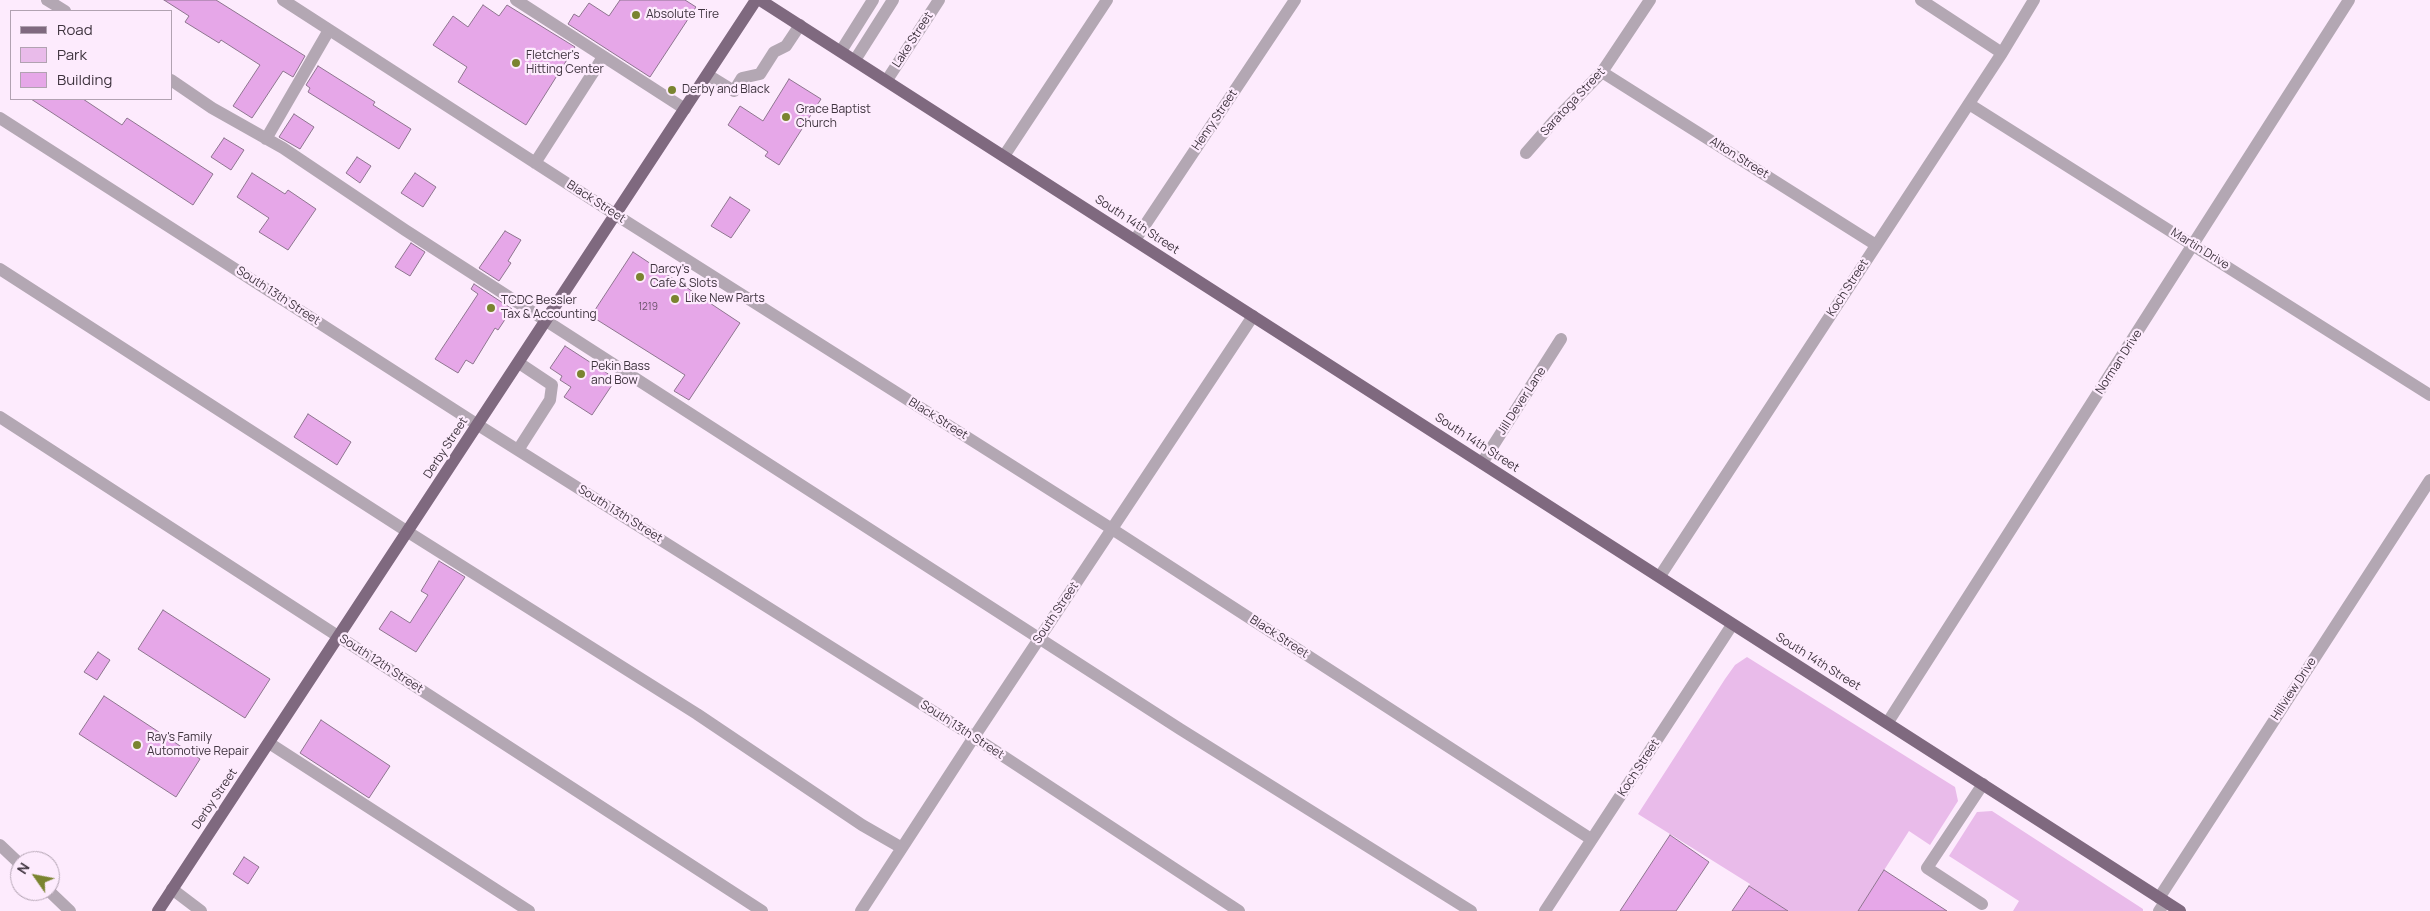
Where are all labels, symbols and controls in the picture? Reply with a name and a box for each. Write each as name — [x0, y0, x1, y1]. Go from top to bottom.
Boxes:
place label: Absolute Tire — [646, 8, 719, 22]
marker: Absolute Tire — [630, 9, 642, 21]
legend — [10, 10, 172, 100]
street label: Lake Street — [890, 10, 936, 70]
text: Road — [57, 19, 93, 40]
text: Park — [57, 44, 87, 65]
place label: Fletcher's Hitting Center — [526, 49, 604, 77]
marker: Fletcher's Hitting Center — [510, 57, 522, 69]
street label: Saratoga Street — [1538, 65, 1608, 139]
text: Building — [57, 69, 112, 90]
place label: Derby and Black — [682, 83, 770, 97]
marker: Derby and Black — [666, 84, 678, 96]
street label: Henry Street — [1189, 87, 1241, 153]
place label: Grace Baptist Church — [796, 103, 871, 131]
marker: Grace Baptist Church — [780, 111, 792, 123]
street label: Alton Street — [1707, 134, 1771, 182]
street label: Black Street — [564, 178, 628, 226]
street label: South 14th Street — [1092, 192, 1182, 258]
street label: Martin Drive — [2168, 225, 2232, 273]
street label: Koch Street — [1824, 257, 1872, 319]
place label: Darcy's Cafe & Slots — [650, 263, 717, 291]
street label: South 13th Street — [233, 264, 323, 328]
marker: Darcy's Cafe & Slots — [634, 271, 646, 283]
place label: Like New Parts — [685, 292, 765, 306]
marker: Like New Parts — [669, 293, 681, 305]
place label: TCDC Bessler Tax & Accounting — [501, 294, 597, 322]
house number: 1219 — [638, 301, 658, 313]
marker: TCDC Bessler Tax & Accounting — [485, 302, 497, 314]
street label: Norman Drive — [2093, 327, 2145, 397]
place label: Pekin Bass and Bow — [591, 360, 650, 388]
street label: Jill Dever Lane — [1495, 365, 1549, 437]
marker: Pekin Bass and Bow — [575, 368, 587, 380]
street label: Black Street — [906, 395, 970, 443]
street label: South 14th Street — [1432, 410, 1522, 476]
street label: Derby Street — [421, 415, 471, 481]
street label: South 13th Street — [575, 482, 665, 546]
street label: South Street — [1030, 579, 1082, 647]
street label: Black Street — [1247, 613, 1311, 661]
street label: South 14th Street — [1773, 630, 1863, 694]
street label: South 12th Street — [336, 632, 426, 696]
street label: Hillview Drive — [2268, 655, 2320, 723]
street label: South 13th Street — [917, 698, 1007, 762]
place label: Ray's Family Automotive Repair — [147, 731, 249, 759]
street label: Koch Street — [1615, 737, 1663, 799]
marker: Ray's Family Automotive Repair — [131, 739, 143, 751]
street label: Derby Street — [189, 766, 241, 832]
north arrow — [10, 851, 60, 901]
text: N — [12, 859, 34, 877]

